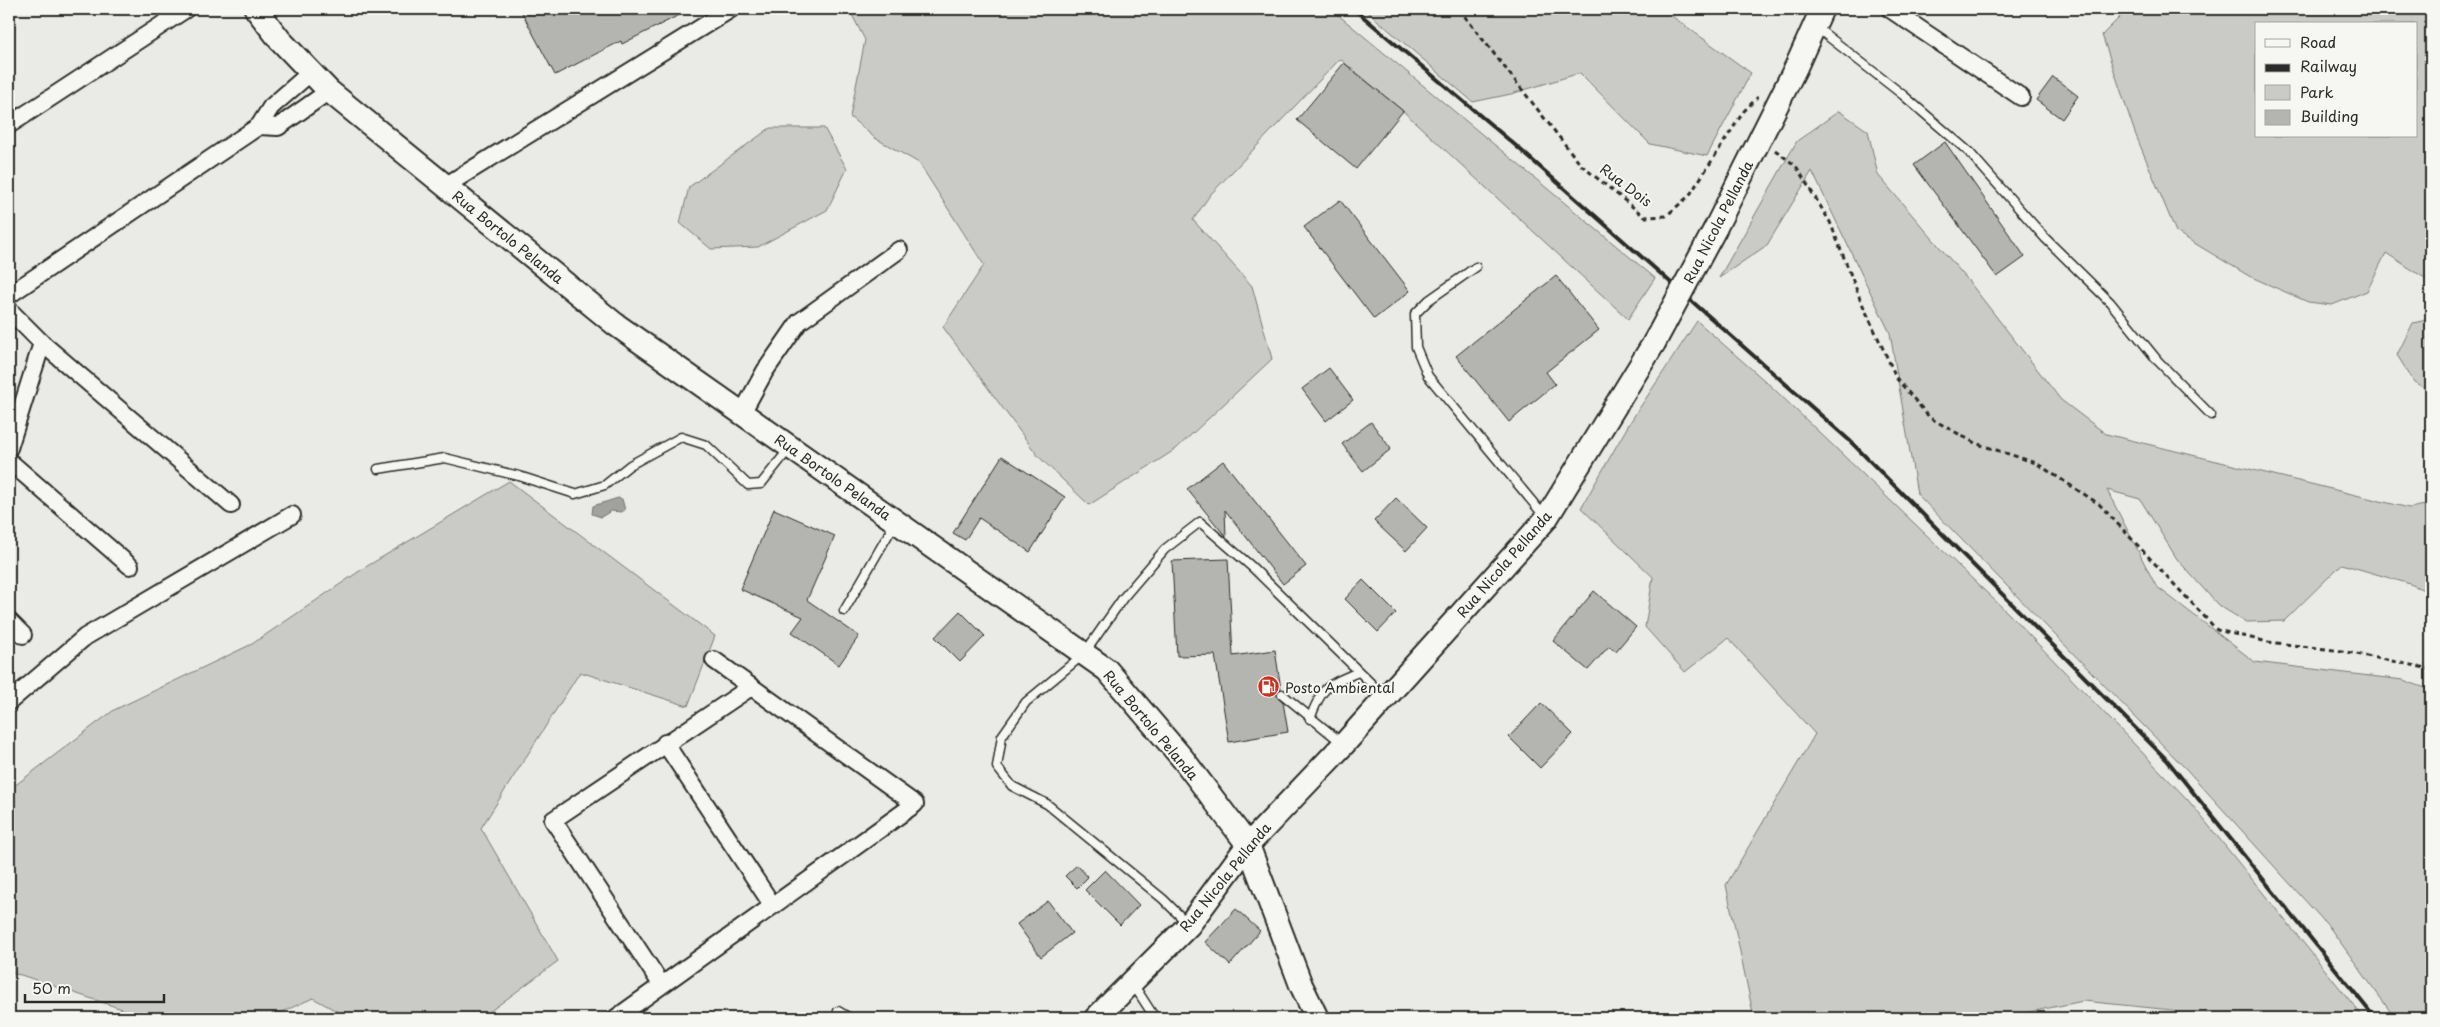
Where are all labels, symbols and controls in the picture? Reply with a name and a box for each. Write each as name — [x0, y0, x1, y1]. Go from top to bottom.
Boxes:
legend — [2255, 22, 2418, 138]
text: Road — [2300, 30, 2336, 53]
text: Railway — [2300, 54, 2357, 77]
text: Park — [2300, 80, 2334, 103]
text: Building — [2300, 104, 2359, 127]
street label: Rua Nicola Pellanda — [1678, 157, 1758, 287]
street label: Rua Dois — [1596, 158, 1656, 212]
street label: Rua Bortolo Pelanda — [448, 185, 569, 289]
street label: Rua Bortolo Pelanda — [770, 429, 896, 525]
street label: Rua Nicola Pellanda — [1452, 506, 1557, 622]
street label: Rua Bortolo Pelanda — [1099, 665, 1204, 785]
fuel station icon: Posto Ambiental — [1257, 675, 1281, 699]
place label: Posto Ambiental — [1285, 677, 1395, 698]
street label: Rua Nicola Pellanda — [1174, 817, 1276, 936]
scale bar — [25, 972, 164, 1004]
text: 50 m — [32, 976, 71, 999]

